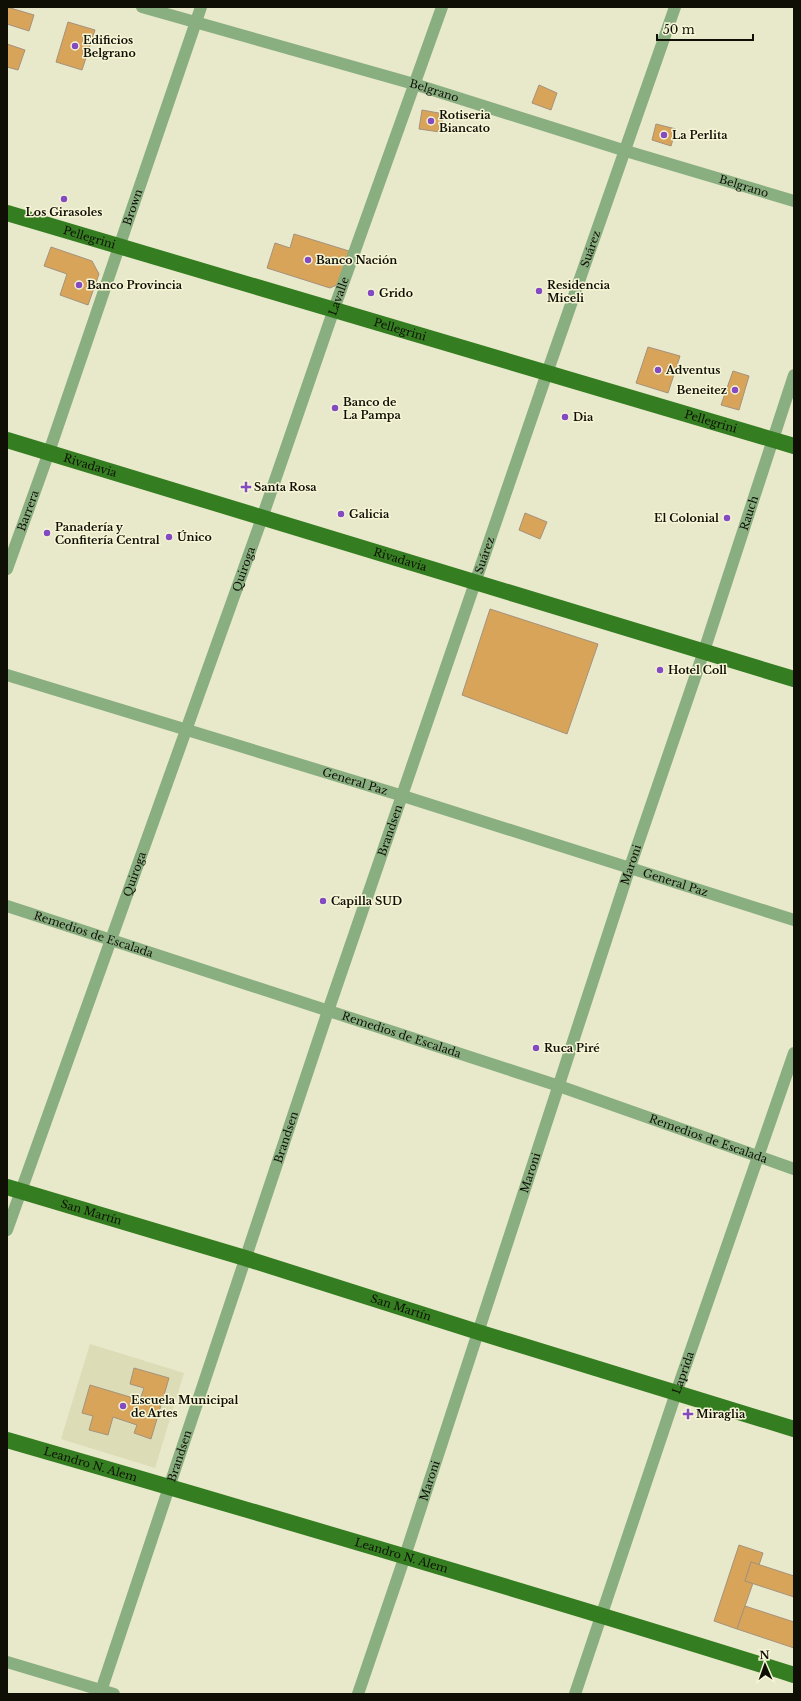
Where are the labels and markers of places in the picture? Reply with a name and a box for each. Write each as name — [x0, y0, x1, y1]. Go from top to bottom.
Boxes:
place label: Edificios Belgrano — [83, 33, 136, 60]
marker: Edificios Belgrano — [70, 41, 80, 51]
place label: Rotiseria Biancato — [439, 108, 491, 135]
marker: Rotiseria Biancato — [426, 116, 436, 126]
place label: La Perlita — [672, 128, 728, 142]
marker: La Perlita — [659, 130, 669, 140]
marker: Los Girasoles — [59, 194, 69, 204]
place label: Los Girasoles — [26, 205, 102, 219]
place label: Banco Nación — [316, 253, 397, 267]
marker: Banco Nación — [303, 255, 313, 265]
place label: Banco Provincia — [87, 278, 183, 292]
place label: Residencia Miceli — [547, 278, 611, 305]
marker: Banco Provincia — [74, 280, 84, 290]
place label: Grido — [379, 286, 413, 300]
marker: Residencia Miceli — [534, 286, 544, 296]
marker: Grido — [366, 288, 376, 298]
place label: Adventus — [665, 363, 720, 377]
marker: Adventus — [653, 365, 663, 375]
place label: Beneitez — [677, 383, 727, 397]
marker: Beneitez — [730, 385, 740, 395]
place label: Banco de La Pampa — [343, 395, 401, 422]
marker: Banco de La Pampa — [330, 403, 340, 413]
place label: Dia — [573, 410, 594, 424]
marker: Dia — [560, 412, 570, 422]
place label: Santa Rosa — [254, 480, 317, 494]
marker: Santa Rosa — [241, 482, 251, 492]
place label: Galicia — [349, 507, 390, 521]
marker: Galicia — [336, 509, 346, 519]
place label: El Colonial — [654, 511, 719, 525]
marker: El Colonial — [722, 513, 732, 523]
place label: Panadería y Confitería Central — [55, 520, 160, 547]
marker: Panadería y Confitería Central — [42, 528, 52, 538]
place label: Único — [177, 530, 212, 544]
marker: Único — [164, 532, 174, 542]
place label: Hotel Coll — [668, 663, 727, 677]
marker: Hotel Coll — [655, 665, 665, 675]
place label: Capilla SUD — [331, 894, 402, 908]
marker: Capilla SUD — [318, 896, 328, 906]
place label: Ruca Piré — [544, 1041, 600, 1055]
marker: Ruca Piré — [531, 1043, 541, 1053]
place label: Escuela Municipal de Artes — [131, 1393, 238, 1420]
marker: Escuela Municipal de Artes — [118, 1401, 128, 1411]
place label: Miraglia — [696, 1407, 746, 1421]
marker: Miraglia — [683, 1409, 693, 1419]

